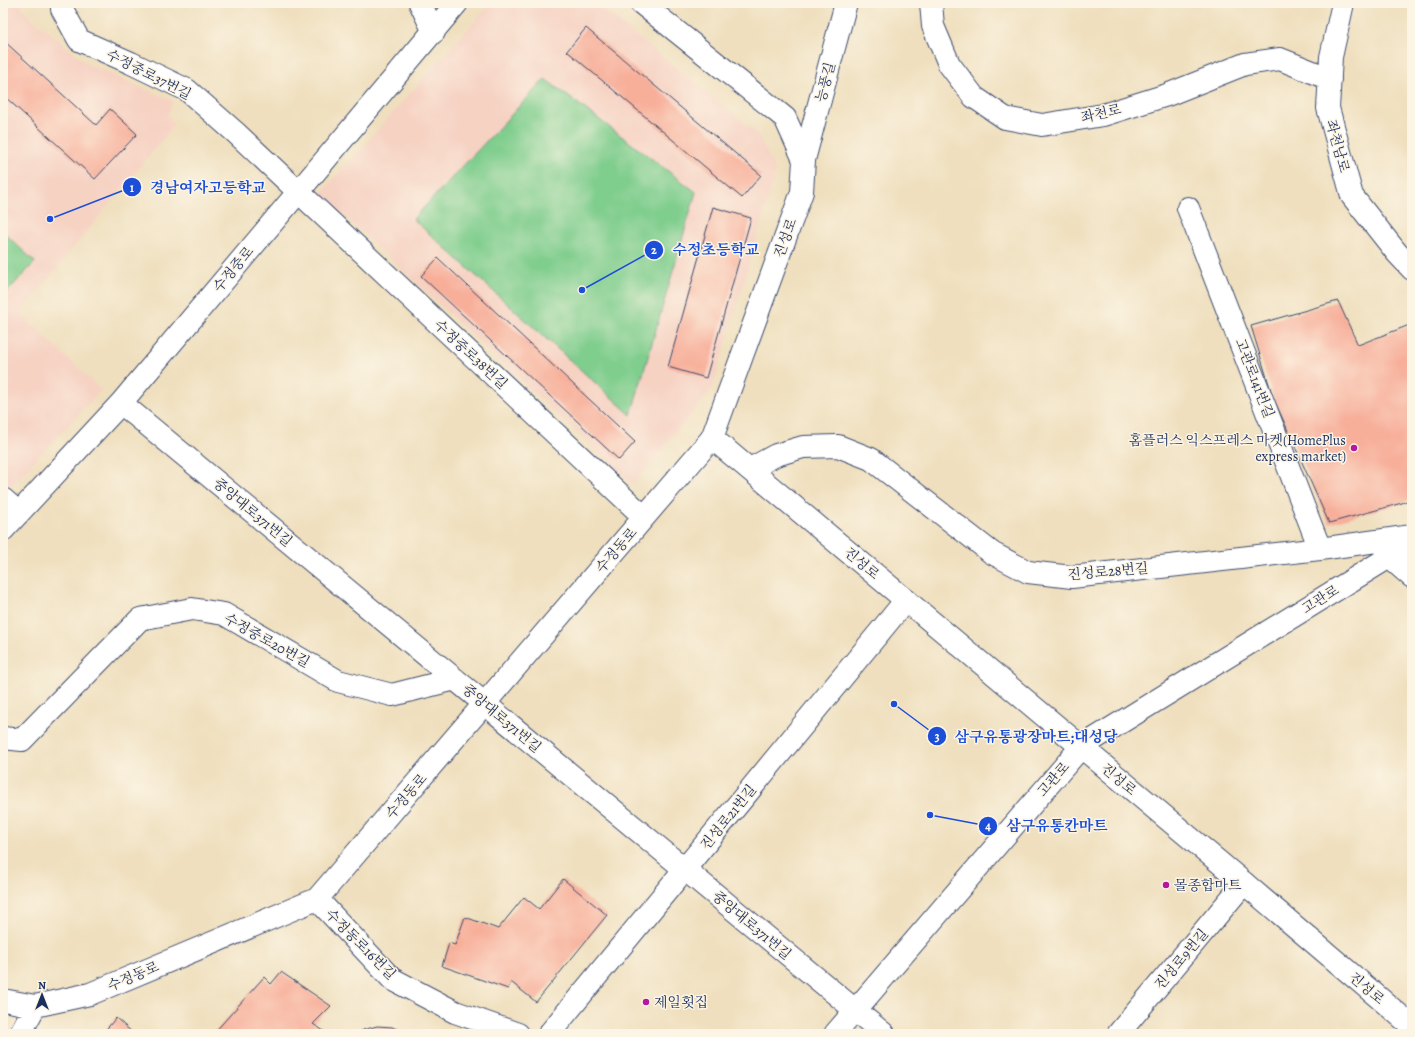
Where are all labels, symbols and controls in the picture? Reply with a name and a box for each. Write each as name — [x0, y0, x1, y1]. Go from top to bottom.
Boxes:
street label: 수정중로37번길 — [103, 45, 194, 104]
street label: 능풍길 — [811, 60, 840, 104]
street label: 좌천로 — [1079, 100, 1123, 127]
street label: 좌천남로 — [1321, 118, 1354, 175]
callout: 경남여자고등학교 — [122, 174, 274, 201]
text: 경남여자고등학교 — [150, 178, 266, 198]
text: 1 — [130, 180, 135, 196]
street label: 진성로 — [770, 215, 801, 260]
callout: 수정초등학교 — [644, 236, 767, 263]
text: 수정초등학교 — [673, 240, 760, 260]
street label: 수정중로 — [209, 242, 258, 296]
text: 2 — [651, 242, 657, 258]
street label: 수정중로38번길 — [430, 315, 511, 393]
street label: 고관로141번길 — [1231, 336, 1278, 421]
place label: 홈플러스 익스프레스 마켓(HomePlus express market) — [1129, 431, 1346, 466]
marker: 홈플러스 익스프레스 마켓(HomePlus express market) — [1349, 443, 1359, 453]
street label: 중앙대로371번길 — [209, 474, 296, 551]
street label: 수정동로 — [591, 523, 642, 577]
street label: 진성로 — [840, 543, 884, 584]
street label: 진성로28번길 — [1067, 559, 1149, 584]
street label: 고관로 — [1298, 580, 1343, 618]
street label: 수정중로20번길 — [220, 609, 313, 672]
street label: 중앙대로371번길 — [458, 680, 545, 757]
callout: 삼구유통광장마트;대성당 — [927, 723, 1126, 750]
text: 삼구유통광장마트;대성당 — [955, 727, 1118, 747]
text: 3 — [934, 729, 940, 745]
street label: 고관로 — [1033, 757, 1074, 801]
street label: 진성로 — [1097, 759, 1141, 800]
street label: 수정동로 — [381, 769, 432, 823]
street label: 진성로21번길 — [696, 781, 761, 854]
callout: 삼구유통칸마트 — [978, 813, 1115, 840]
text: 삼구유통칸마트 — [1006, 816, 1108, 836]
text: 4 — [985, 818, 991, 834]
place label: 몰종합마트 — [1174, 876, 1242, 895]
marker: 몰종합마트 — [1161, 880, 1171, 890]
street label: 중앙대로371번길 — [708, 887, 795, 964]
street label: 수정동로16번길 — [321, 905, 400, 984]
street label: 진성로9번길 — [1150, 925, 1212, 994]
street label: 수정동로 — [105, 957, 162, 996]
street label: 진성로 — [1345, 968, 1389, 1009]
north arrow — [22, 975, 62, 1015]
text: N — [38, 978, 46, 993]
place label: 제일횟집 — [654, 993, 708, 1012]
marker: 제일횟집 — [641, 997, 651, 1007]

